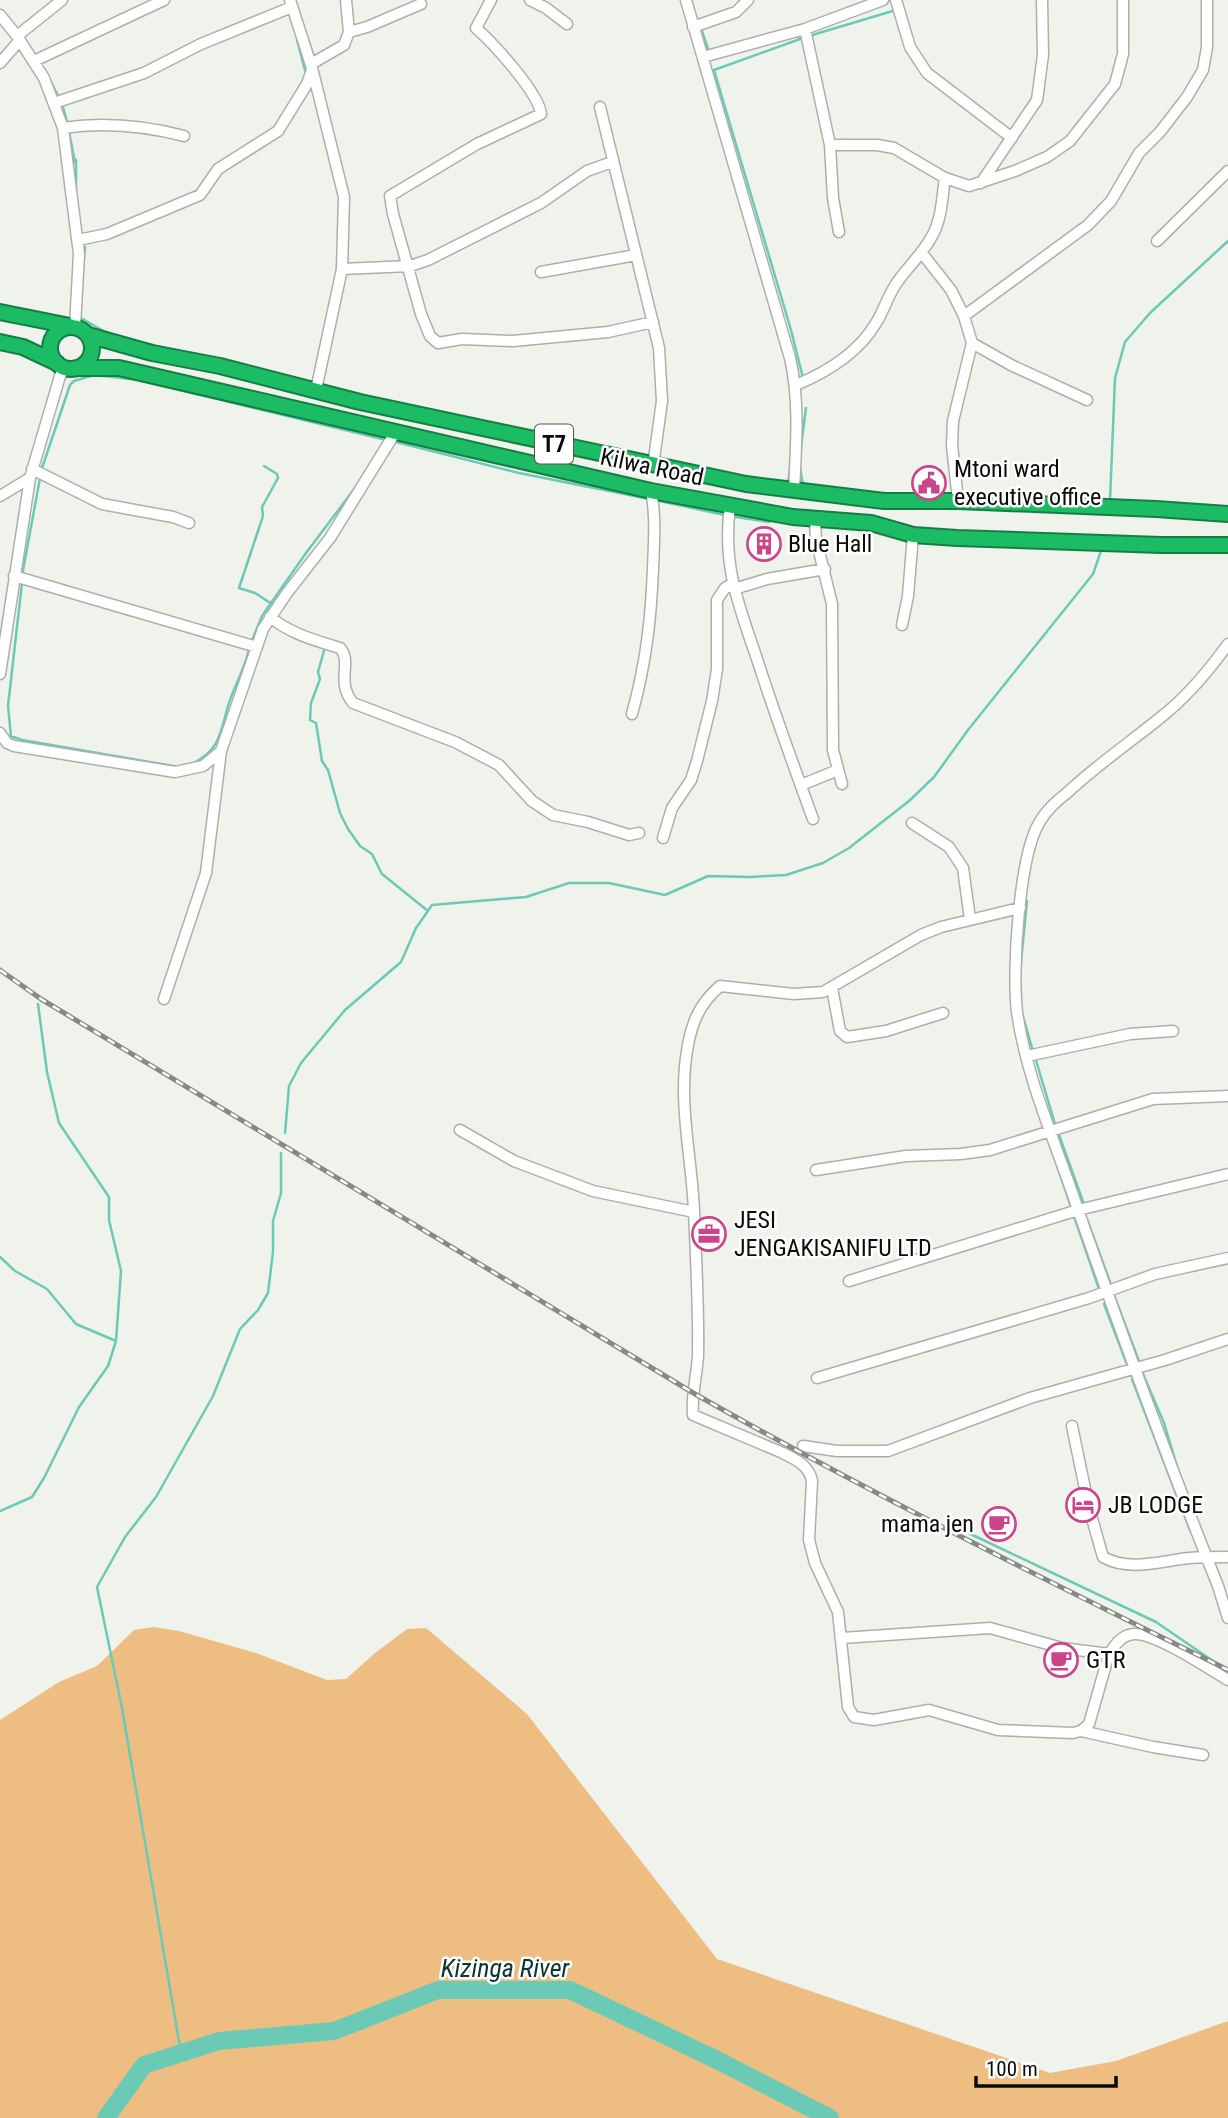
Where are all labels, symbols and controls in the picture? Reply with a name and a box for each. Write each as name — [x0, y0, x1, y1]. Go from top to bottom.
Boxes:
road number: T7 — [535, 424, 573, 464]
street label: Kilwa Road — [598, 442, 706, 492]
place label: Mtoni ward executive office — [954, 455, 1101, 511]
public building icon: Mtoni ward executive office — [910, 464, 948, 502]
building icon: Blue Hall — [745, 525, 783, 563]
place label: Blue Hall — [788, 530, 872, 558]
place label: JESI JENGAKISANIFU LTD — [734, 1206, 932, 1262]
office icon: JESI JENGAKISANIFU LTD — [690, 1215, 728, 1253]
hotel icon: JB LODGE — [1064, 1486, 1102, 1524]
place label: JB LODGE — [1108, 1491, 1203, 1519]
cafe icon: mama jen — [980, 1505, 1018, 1543]
place label: mama jen — [881, 1510, 974, 1538]
cafe icon: GTR — [1042, 1641, 1080, 1679]
place label: GTR — [1086, 1646, 1126, 1674]
water label: Kizinga River — [441, 1953, 570, 1983]
scale bar — [976, 2044, 1116, 2088]
text: 100 m — [986, 2057, 1038, 2081]

